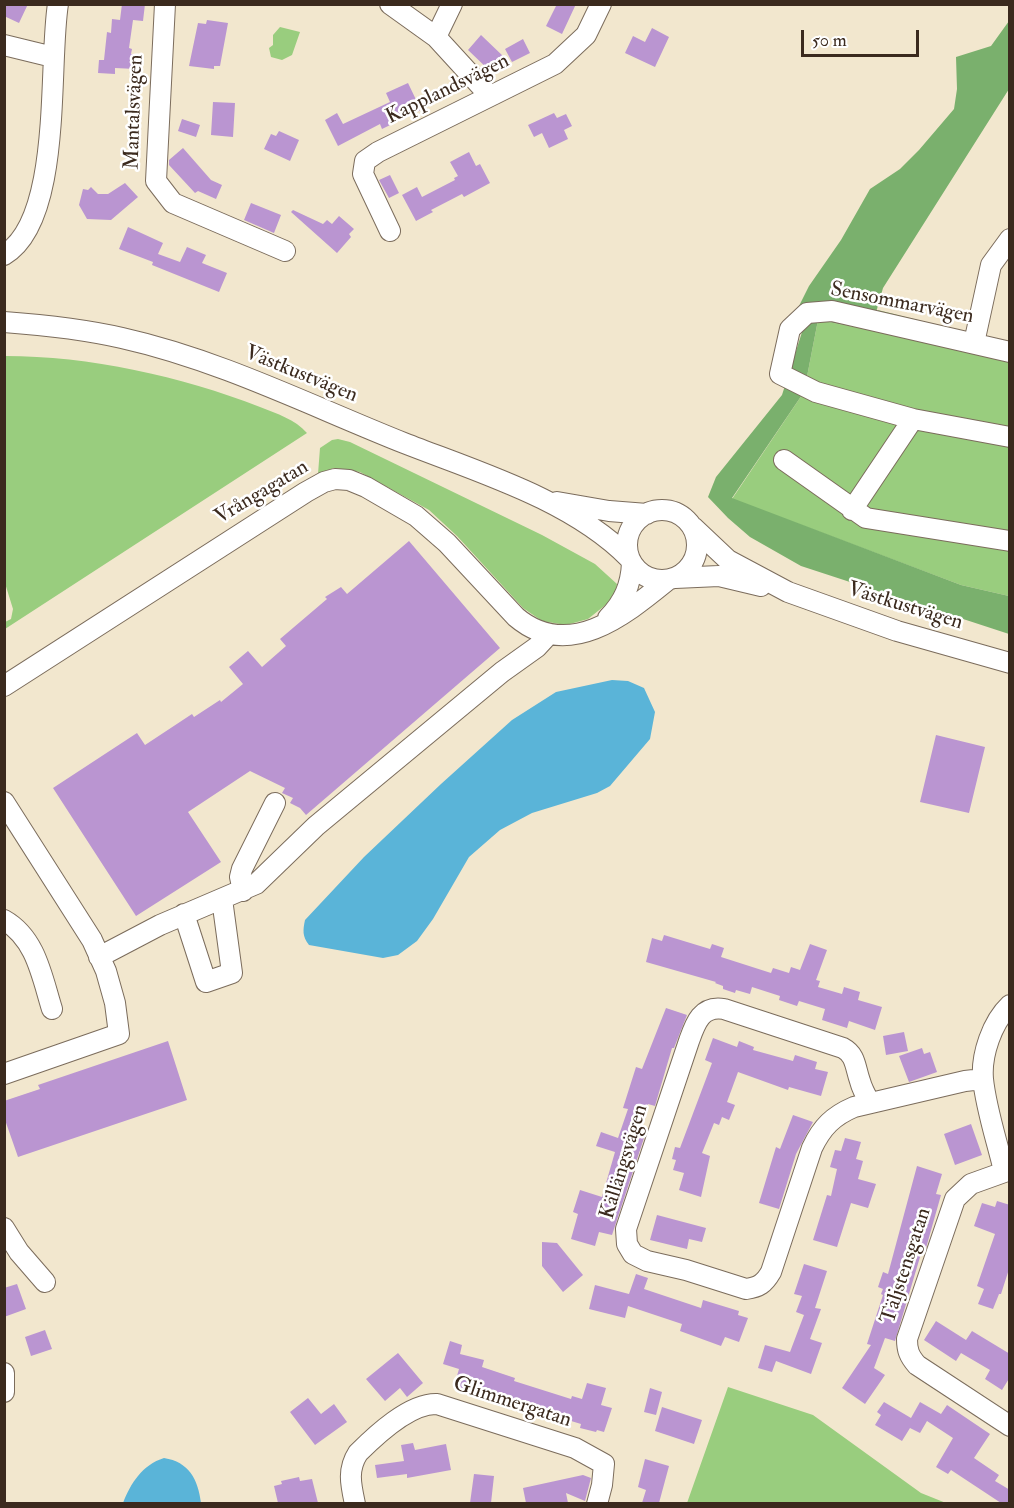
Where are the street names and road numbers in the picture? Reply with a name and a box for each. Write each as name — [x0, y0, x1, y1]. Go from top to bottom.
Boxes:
street label: Kapplandsvägen — [382, 49, 514, 131]
street label: Mantalsvägen — [120, 54, 150, 170]
street label: Sensommarvägen — [828, 278, 976, 330]
street label: Västkustvägen — [241, 341, 361, 409]
street label: Vrångagatan — [211, 455, 313, 531]
street label: Västkustvägen — [844, 578, 966, 636]
street label: Källängsvägen — [596, 1102, 654, 1222]
street label: Täljstensgatan — [876, 1205, 938, 1327]
street label: Glimmergatan — [450, 1372, 574, 1434]

